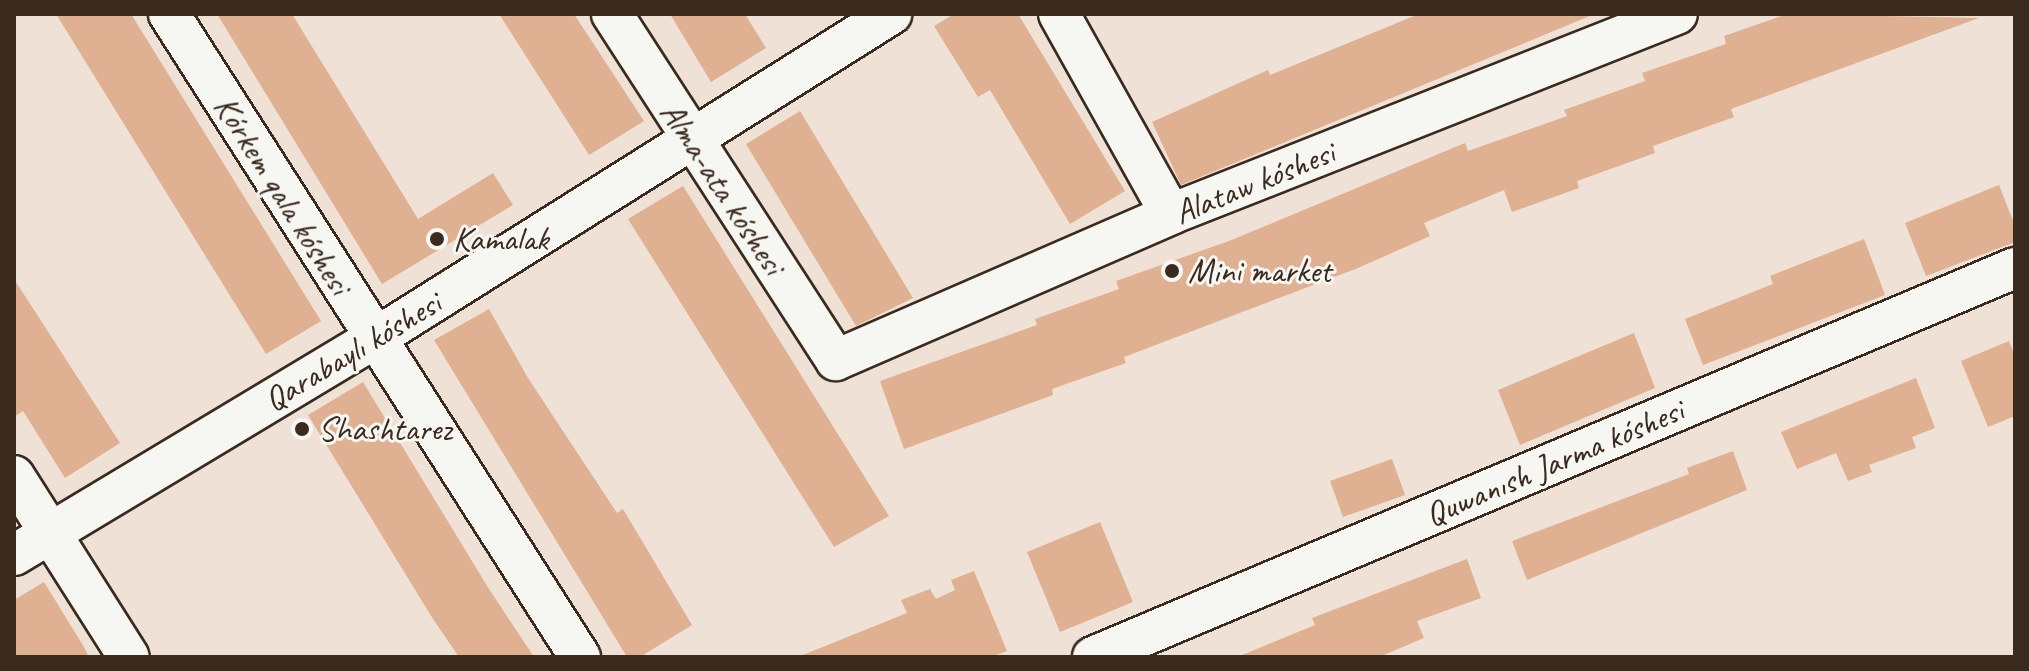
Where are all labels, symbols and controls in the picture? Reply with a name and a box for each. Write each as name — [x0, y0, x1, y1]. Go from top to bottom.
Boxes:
street label: Kórkem qala kóshesi — [205, 88, 361, 302]
street label: Alma-ata kóshesi — [652, 94, 794, 282]
street label: Alataw kóshesi — [1168, 131, 1340, 233]
place label: Kamalak — [453, 219, 548, 259]
marker: Kamalak — [428, 230, 446, 248]
place label: Mini market — [1188, 251, 1330, 291]
marker: Mini market — [1163, 262, 1181, 280]
street label: Qarabaylı kóshesi — [256, 282, 448, 420]
street label: Quwanısh Jarma kóshesi — [1418, 389, 1690, 535]
place label: Shashtarez — [318, 409, 452, 449]
marker: Shashtarez — [293, 420, 311, 438]

